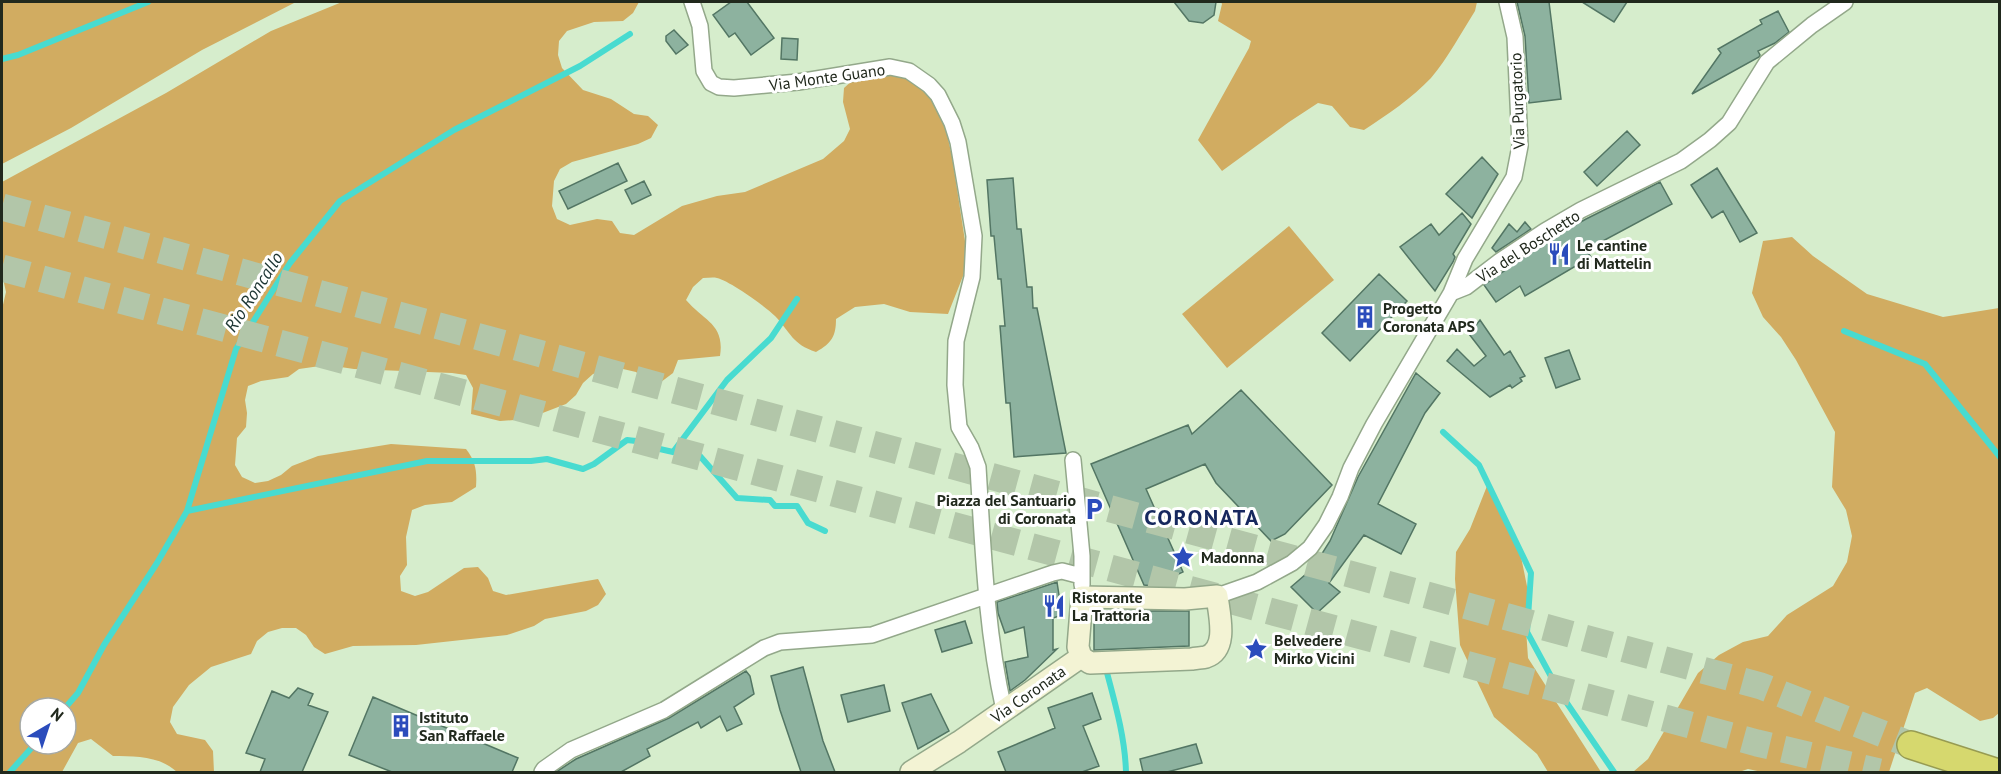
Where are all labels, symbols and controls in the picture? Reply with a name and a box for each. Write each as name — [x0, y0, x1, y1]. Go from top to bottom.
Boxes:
street label: Via Purgatorio — [1505, 52, 1529, 151]
street label: Via Monte Guano — [767, 59, 886, 95]
street label: Via del Boschetto — [1472, 205, 1583, 287]
place label: Le cantine di Mattelin — [1577, 235, 1652, 273]
restaurant icon: Le cantine di Mattelin — [1546, 241, 1572, 267]
water label: Rio Roncallo — [219, 247, 288, 336]
place label: Progetto Coronata APS — [1383, 298, 1475, 336]
building icon: Progetto Coronata APS — [1352, 304, 1378, 330]
place label: Piazza del Santuario di Coronata — [937, 490, 1076, 528]
parking icon: Piazza del Santuario di Coronata — [1081, 496, 1107, 522]
district label: CORONATA — [1144, 503, 1260, 531]
place icon: Madonna — [1170, 544, 1196, 570]
place label: Madonna — [1201, 547, 1264, 567]
place label: Ristorante La Trattoria — [1072, 587, 1150, 625]
restaurant icon: Ristorante La Trattoria — [1041, 593, 1067, 619]
place label: Belvedere Mirko Vicini — [1274, 630, 1355, 668]
place icon: Belvedere Mirko Vicini — [1243, 636, 1269, 662]
street label: Via Coronata — [986, 661, 1069, 728]
north arrow — [18, 696, 78, 756]
text: N — [47, 703, 68, 725]
place label: Istituto San Raffaele — [419, 707, 505, 745]
building icon: Istituto San Raffaele — [388, 713, 414, 739]

